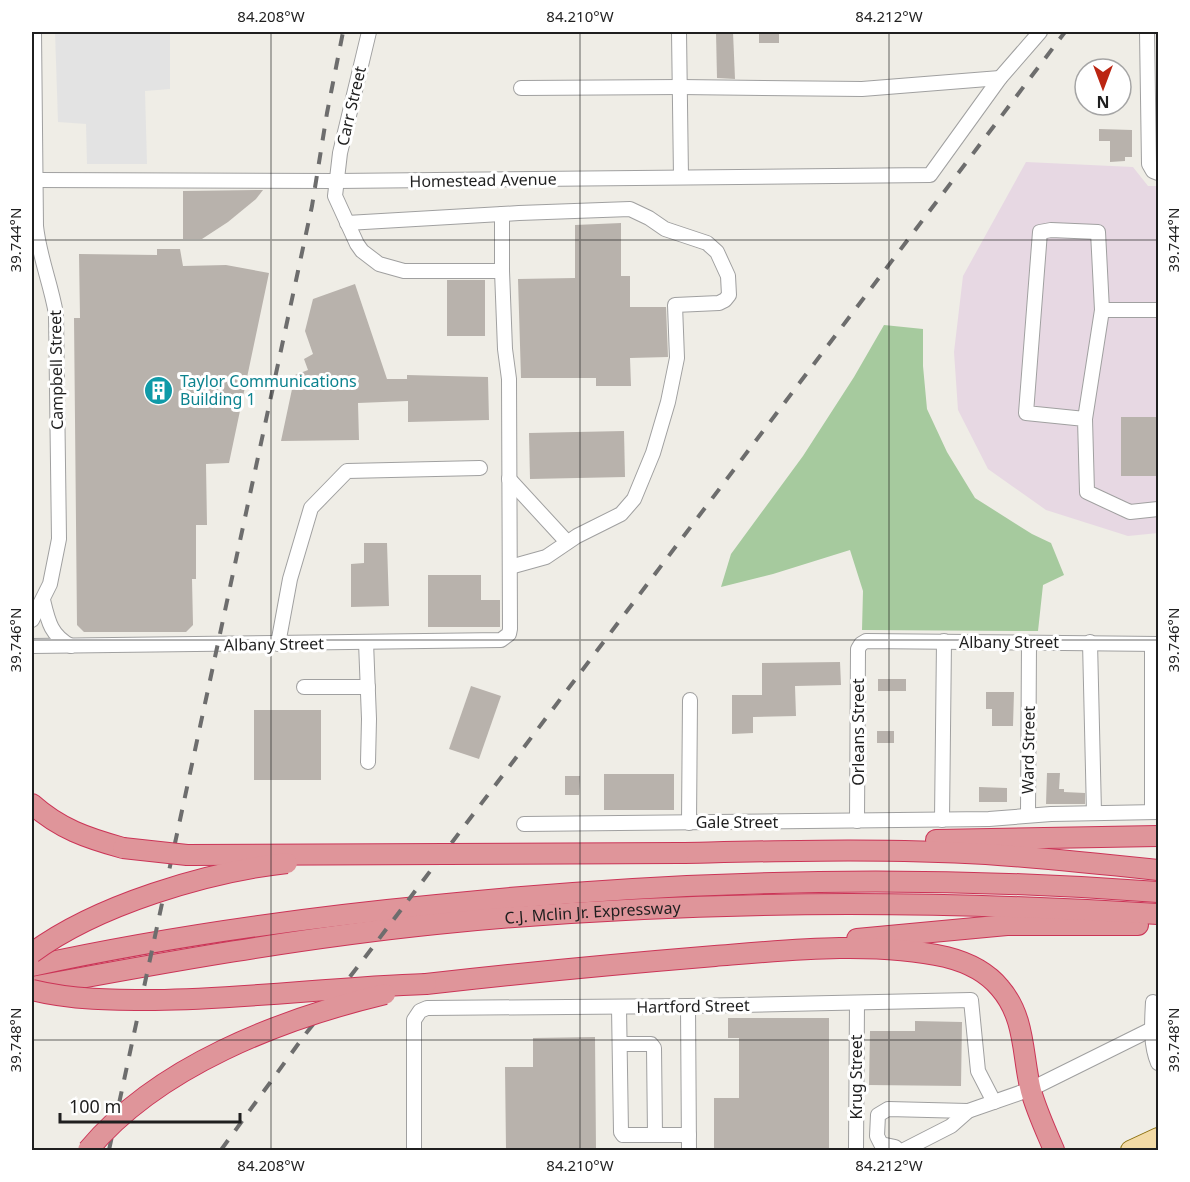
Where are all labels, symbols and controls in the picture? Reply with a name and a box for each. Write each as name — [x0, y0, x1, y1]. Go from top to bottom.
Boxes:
text: 84.208°W — [237, 6, 305, 26]
text: 84.210°W — [546, 6, 614, 26]
text: 84.212°W — [855, 6, 923, 26]
north arrow — [1073, 57, 1133, 117]
street label: Carr Street — [331, 64, 371, 148]
text: N — [1096, 91, 1110, 113]
street label: Homestead Avenue — [409, 168, 557, 192]
text: 39.744°N — [5, 208, 25, 272]
text: 39.744°N — [1163, 208, 1183, 272]
street label: Campbell Street — [44, 310, 68, 430]
place label: Taylor Communications Building 1 — [180, 370, 357, 410]
building icon: Taylor Communications Building 1 — [143, 374, 175, 406]
text: 39.746°N — [5, 608, 25, 672]
text: 39.746°N — [1163, 608, 1183, 672]
street label: Albany Street — [959, 631, 1059, 653]
street label: Albany Street — [224, 632, 324, 656]
street label: Orleans Street — [847, 678, 869, 786]
street label: Ward Street — [1016, 705, 1040, 794]
street label: Gale Street — [696, 811, 779, 833]
street label: C.J. Mclin Jr. Expressway — [504, 896, 682, 929]
street label: Hartford Street — [636, 994, 750, 1018]
text: 39.748°N — [5, 1008, 25, 1072]
text: 39.748°N — [1163, 1008, 1183, 1072]
street label: Krug Street — [845, 1034, 867, 1120]
scale bar — [60, 1086, 240, 1124]
text: 100 m — [69, 1094, 121, 1118]
text: 84.208°W — [237, 1155, 305, 1175]
text: 84.210°W — [546, 1155, 614, 1175]
text: 84.212°W — [855, 1155, 923, 1175]

